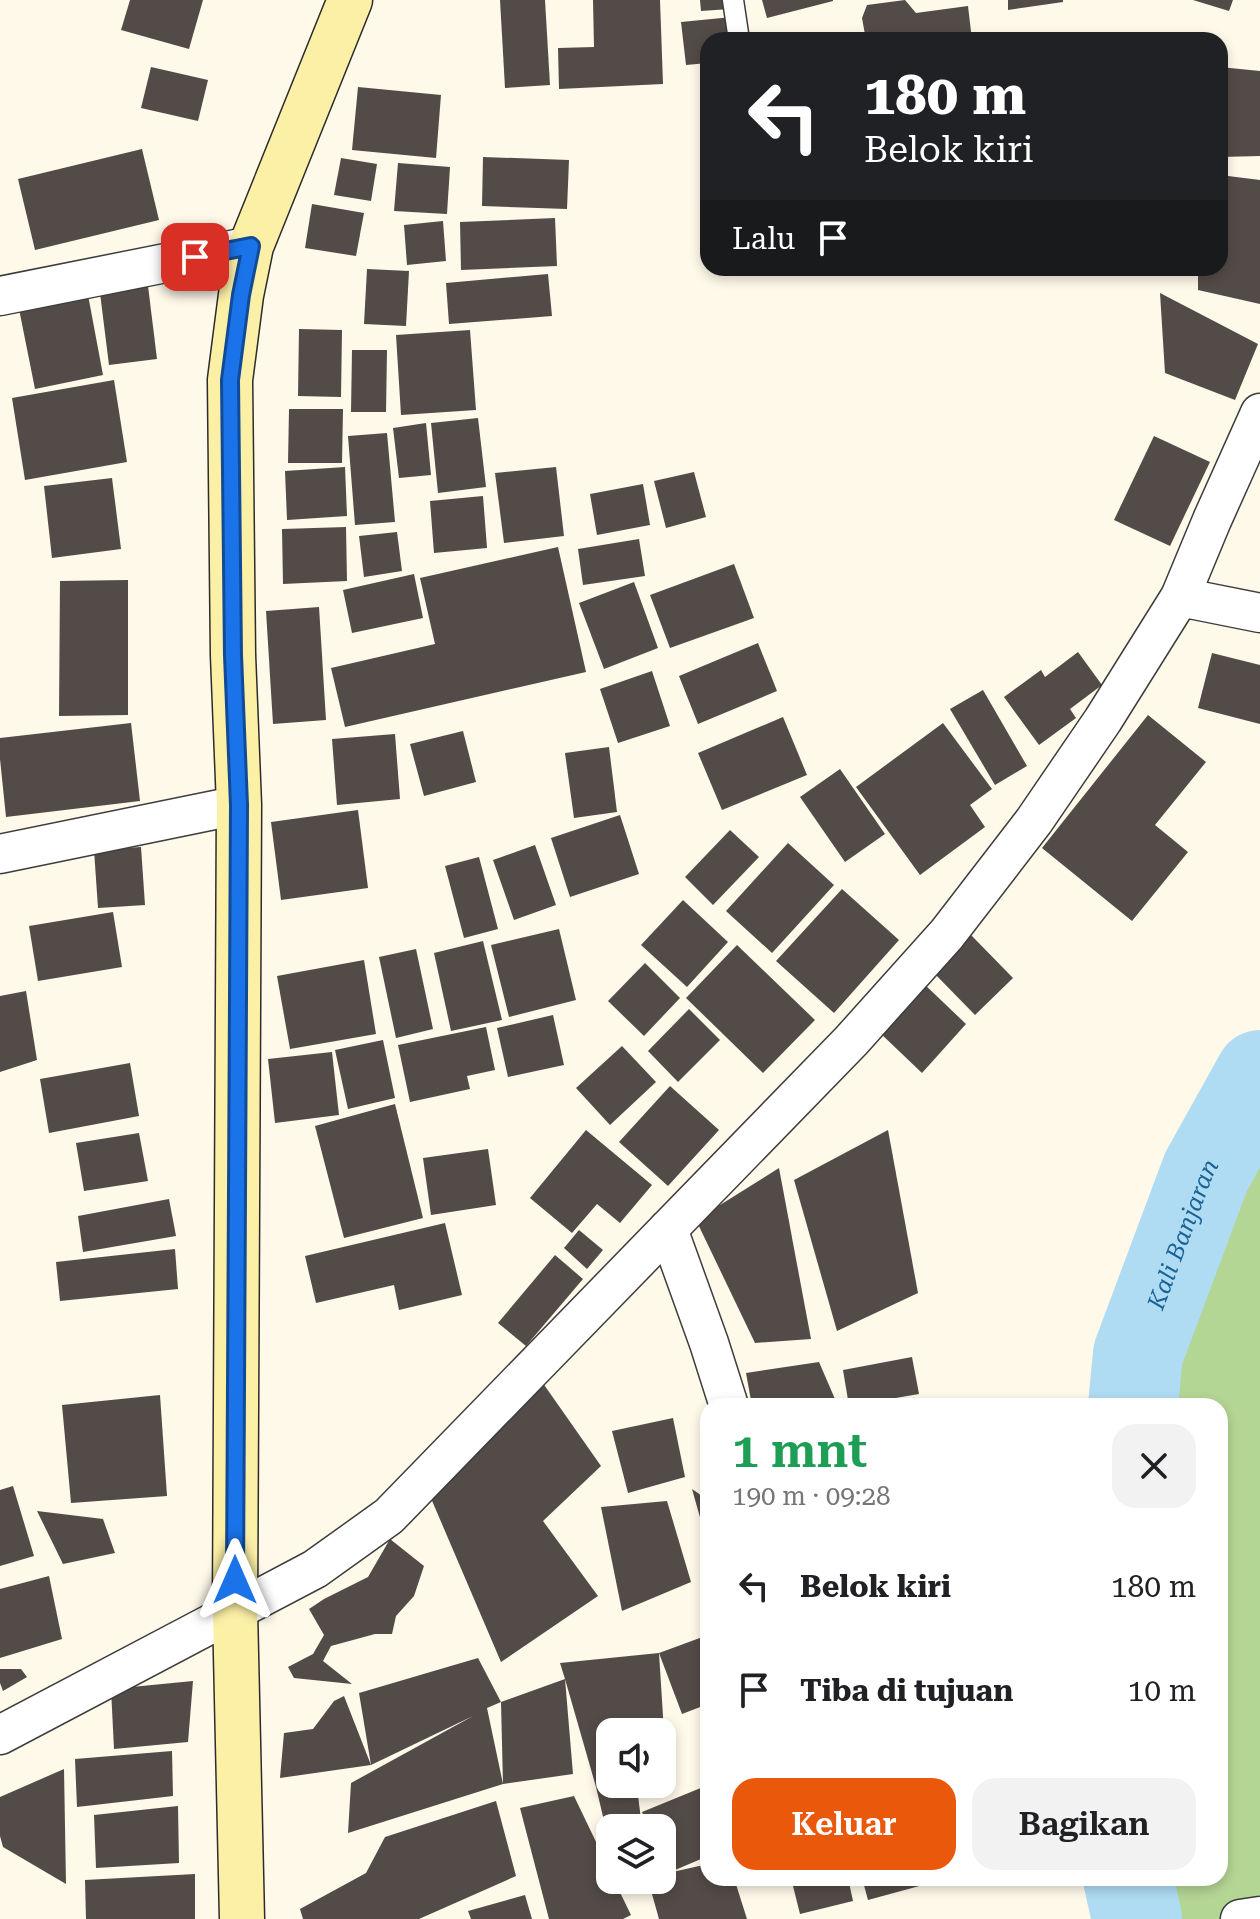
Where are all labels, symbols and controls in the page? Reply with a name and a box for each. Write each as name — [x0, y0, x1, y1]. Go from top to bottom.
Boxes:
text: 180 m — [864, 62, 1026, 128]
icon: left — [732, 64, 836, 168]
text: Belok kiri — [864, 129, 1033, 171]
icon: arrive — [811, 216, 855, 260]
text: Lalu — [732, 221, 795, 256]
pin — [161, 223, 229, 291]
icon: arrive — [173, 235, 217, 279]
water label: Kali Banjaran — [1142, 1154, 1224, 1314]
text: 1 mnt — [732, 1423, 867, 1479]
button: close — [1112, 1424, 1196, 1508]
text: 190 m · 09:28 — [732, 1481, 891, 1511]
position arrow — [193, 1538, 277, 1622]
icon: left — [732, 1564, 776, 1608]
text: Belok kiri — [800, 1569, 951, 1604]
text: 180 m — [1111, 1569, 1196, 1604]
icon: arrive — [732, 1668, 776, 1712]
text: Tiba di tujuan — [800, 1673, 1013, 1708]
text: 10 m — [1127, 1673, 1196, 1708]
map controls — [596, 1718, 676, 1894]
button: sound — [596, 1718, 676, 1798]
button: Keluar — [732, 1778, 956, 1870]
button: Bagikan — [972, 1778, 1196, 1870]
button: layers — [596, 1814, 676, 1894]

